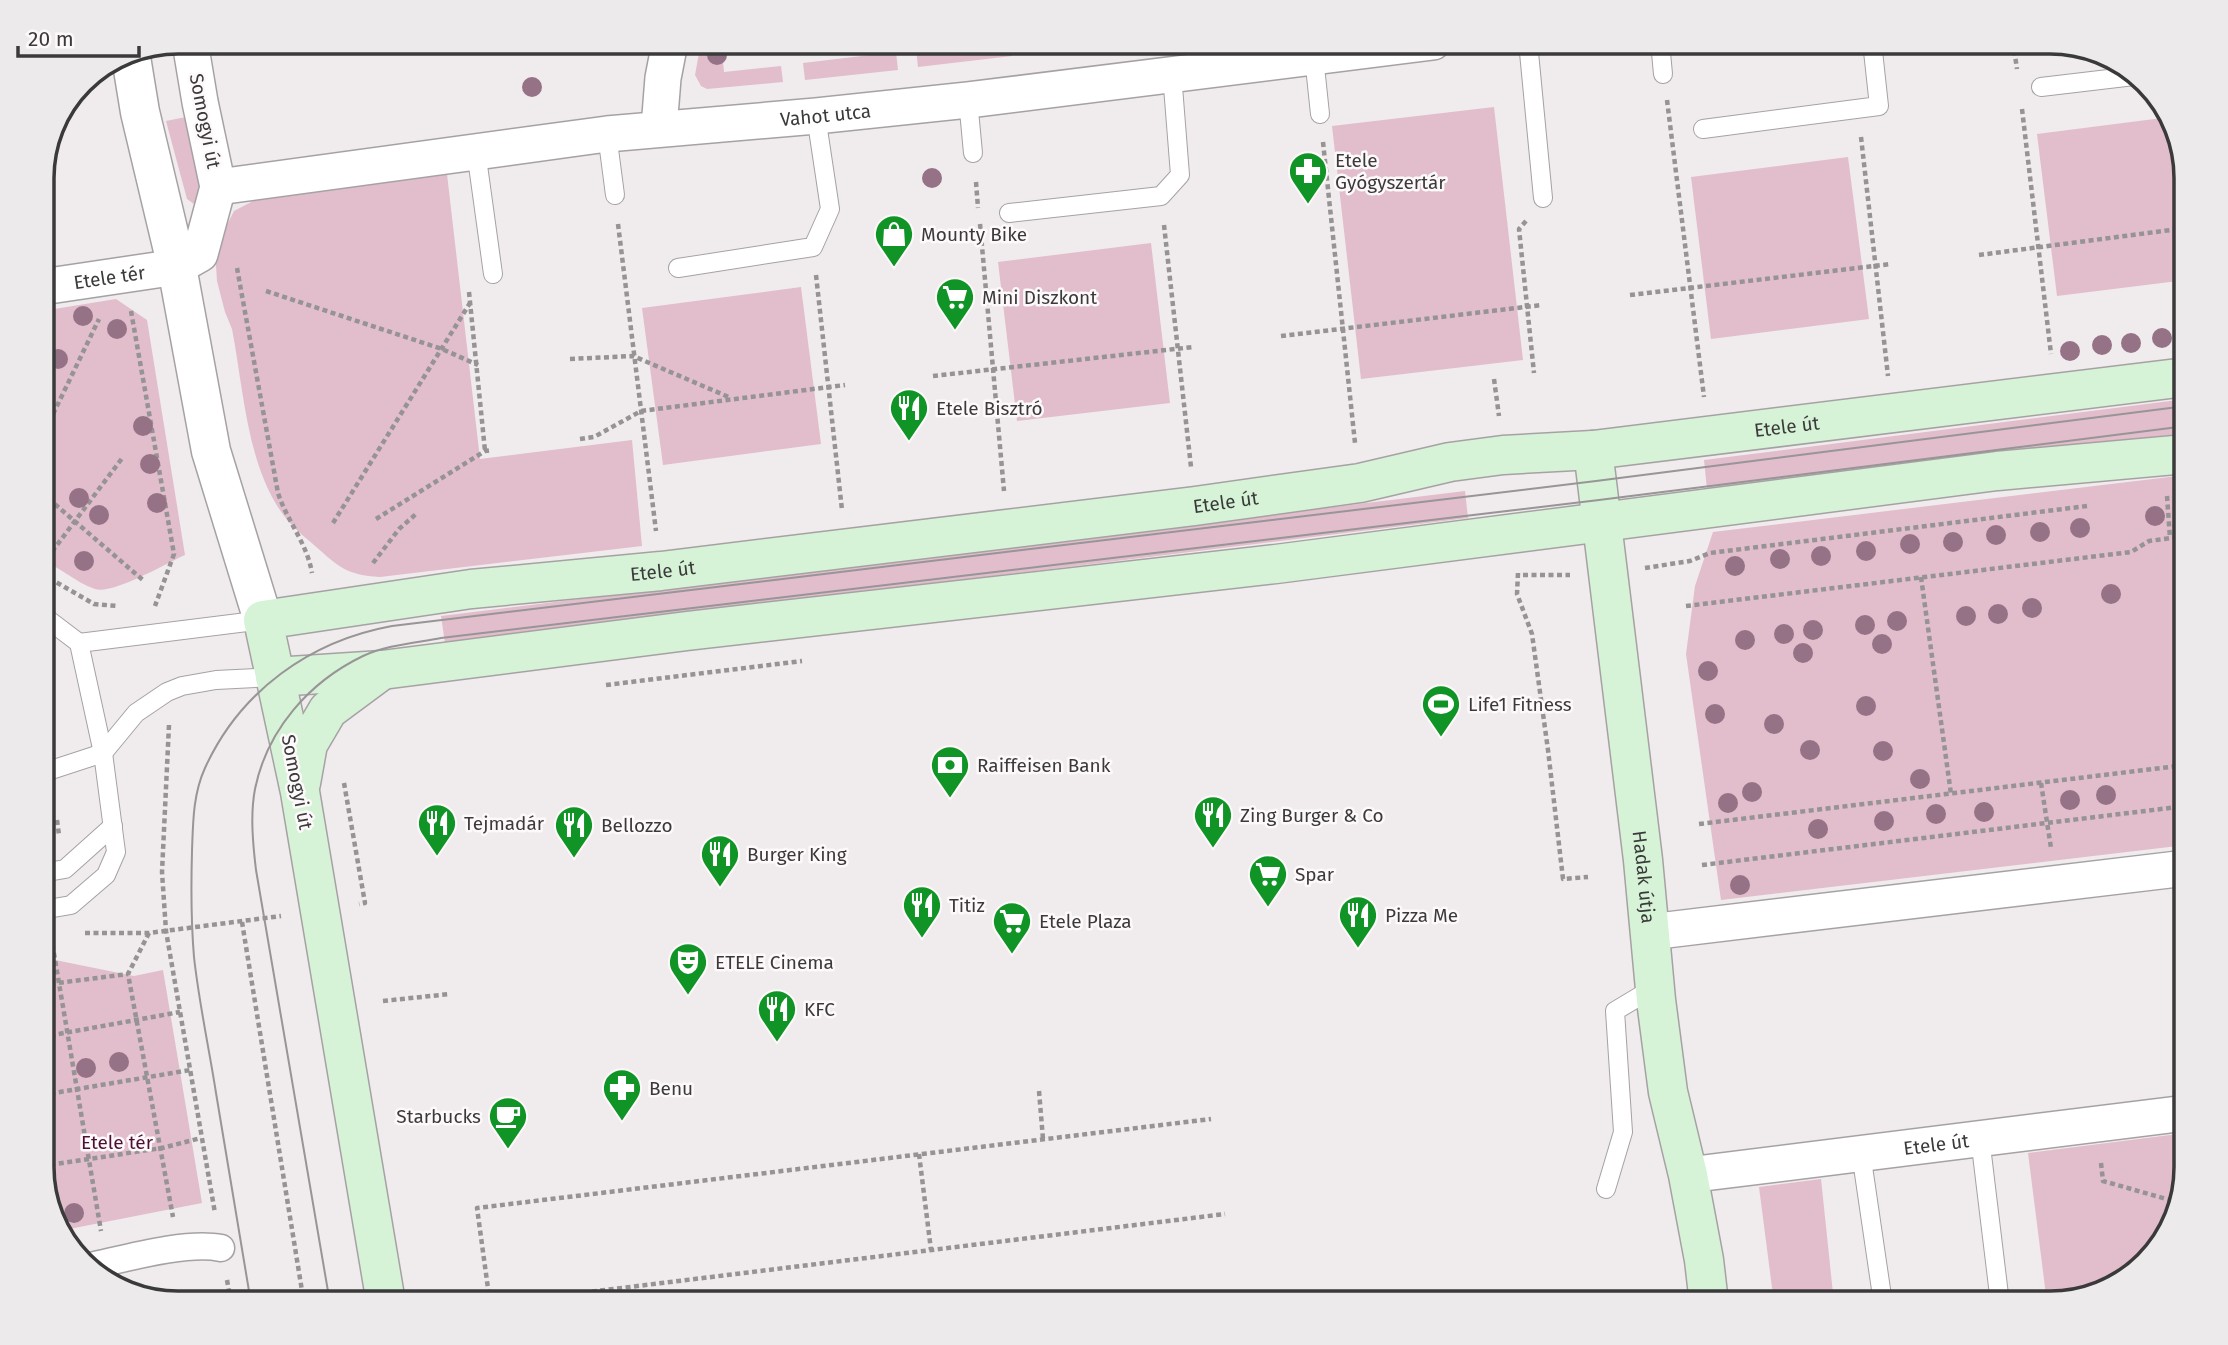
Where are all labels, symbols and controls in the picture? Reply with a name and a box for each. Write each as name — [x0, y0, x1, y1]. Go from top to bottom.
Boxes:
scale bar — [18, 14, 138, 58]
text: 20 m — [28, 26, 74, 52]
street label: Somogyi út — [185, 72, 226, 171]
street label: Vahot utca — [779, 99, 872, 131]
place label: Etele Gyógyszertár — [1335, 149, 1446, 194]
pharmacy icon: Etele Gyógyszertár — [1287, 150, 1329, 205]
shop icon: Mounty Bike — [873, 213, 915, 268]
place label: Mounty Bike — [921, 223, 1027, 246]
street label: Etele tér — [72, 260, 147, 294]
supermarket icon: Mini Diszkont — [934, 276, 976, 331]
place label: Mini Diszkont — [982, 286, 1097, 309]
restaurant icon: Etele Bisztró — [888, 387, 930, 442]
place label: Etele Bisztró — [936, 397, 1043, 420]
street label: Etele út — [1753, 411, 1821, 442]
street label: Etele út — [1191, 486, 1260, 518]
street label: Etele út — [629, 555, 697, 585]
sports icon: Life1 Fitness — [1420, 683, 1462, 738]
place label: Life1 Fitness — [1468, 693, 1572, 716]
street label: Somogyi út — [277, 733, 318, 832]
bank icon: Raiffeisen Bank — [929, 744, 971, 799]
place label: Raiffeisen Bank — [977, 754, 1111, 777]
restaurant icon: Zing Burger & Co — [1192, 794, 1234, 849]
restaurant icon: Tejmadár — [416, 802, 458, 857]
restaurant icon: Bellozzo — [553, 804, 595, 859]
place label: Zing Burger & Co — [1240, 804, 1384, 827]
place label: Tejmadár — [464, 812, 545, 835]
place label: Bellozzo — [601, 814, 672, 837]
street label: Hadak útja — [1628, 829, 1660, 924]
restaurant icon: Burger King — [699, 833, 741, 888]
place label: Burger King — [747, 843, 847, 866]
supermarket icon: Spar — [1247, 853, 1289, 908]
place label: Spar — [1295, 863, 1335, 886]
restaurant icon: Titiz — [901, 884, 943, 939]
place label: Titiz — [949, 894, 985, 917]
restaurant icon: Pizza Me — [1337, 894, 1379, 949]
supermarket icon: Etele Plaza — [991, 900, 1033, 955]
place label: Pizza Me — [1385, 904, 1458, 927]
place label: Etele Plaza — [1039, 910, 1132, 933]
theatre icon: ETELE Cinema — [667, 941, 709, 996]
place label: ETELE Cinema — [715, 951, 834, 974]
restaurant icon: KFC — [756, 988, 798, 1043]
place label: KFC — [804, 998, 835, 1021]
pharmacy icon: Benu — [601, 1067, 643, 1122]
place label: Benu — [649, 1077, 693, 1100]
cafe icon: Starbucks — [487, 1095, 529, 1150]
place label: Starbucks — [396, 1105, 481, 1128]
street label: Etele út — [1902, 1129, 1970, 1160]
park label: Etele tér — [81, 1131, 154, 1154]

